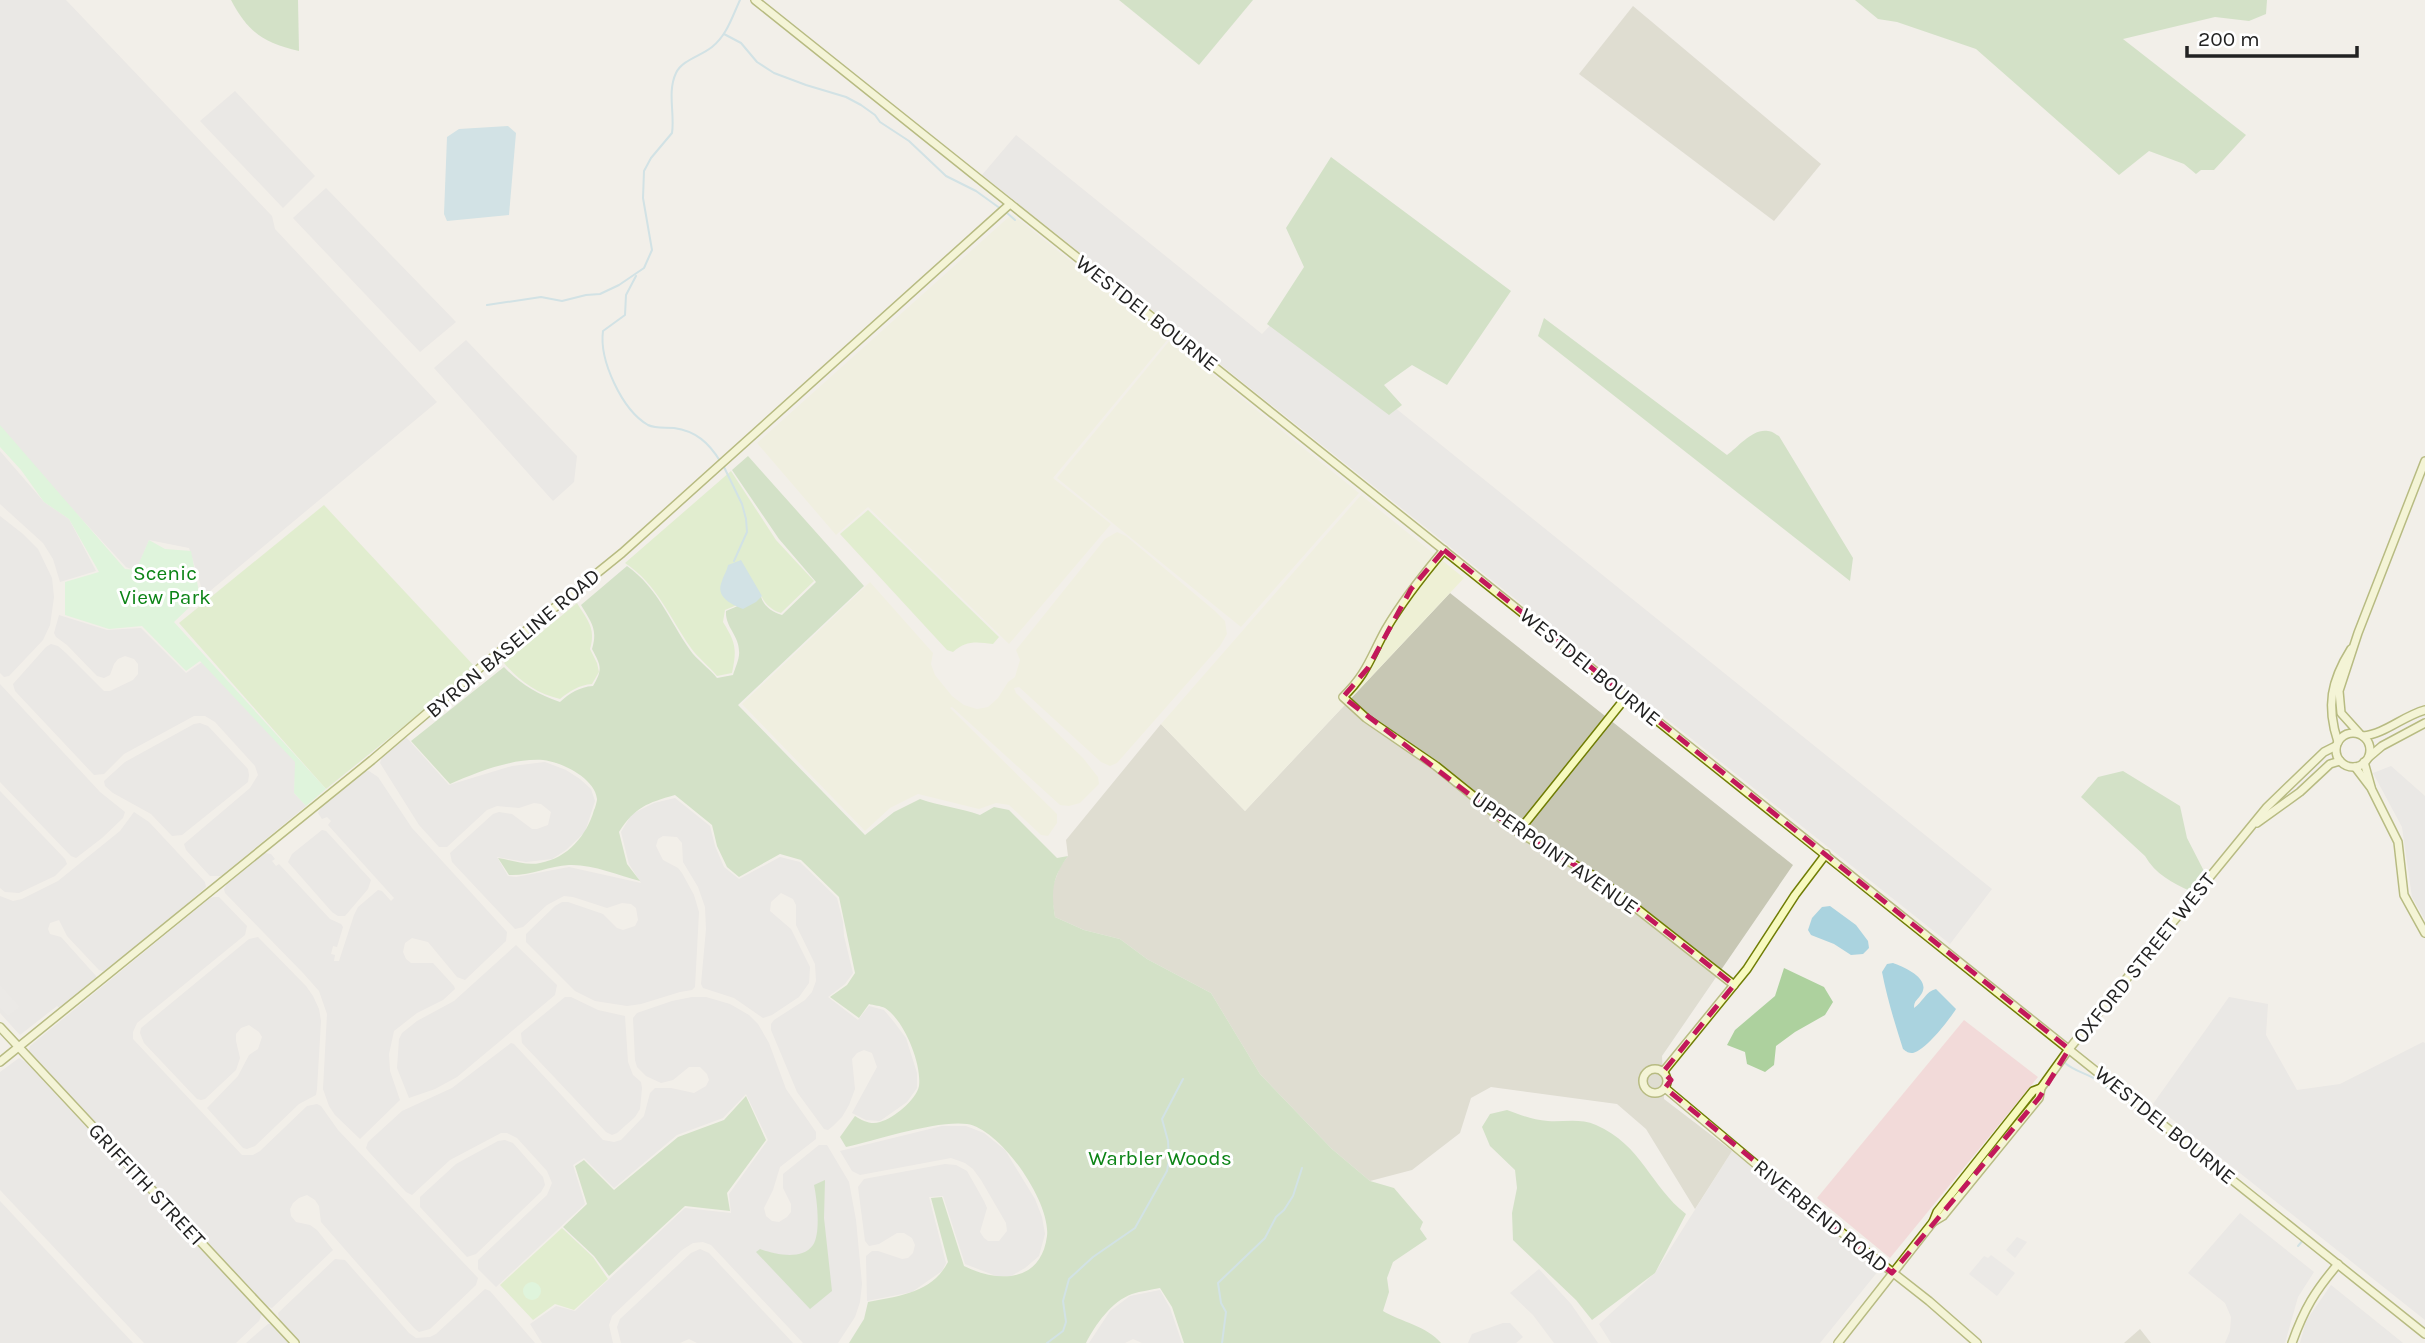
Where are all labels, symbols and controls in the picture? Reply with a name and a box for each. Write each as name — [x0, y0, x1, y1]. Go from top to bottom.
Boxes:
scale bar — [2187, 14, 2357, 58]
text: 200 m — [2198, 27, 2260, 51]
street label: WESTDEL BOURNE — [1071, 250, 1223, 376]
park label: Scenic View Park — [119, 561, 211, 609]
street label: BYRON BASELINE ROAD — [421, 563, 605, 723]
street label: WESTDEL BOURNE — [1515, 603, 1665, 731]
street label: UPPERPOINT AVENUE — [1467, 787, 1643, 919]
street label: OXFORD STREET WEST — [2068, 868, 2220, 1048]
street label: WESTDEL BOURNE — [2090, 1061, 2240, 1189]
street label: GRIFFITH STREET — [84, 1118, 211, 1252]
park label: Warbler Woods — [1088, 1146, 1232, 1170]
street label: RIVERBEND ROAD — [1749, 1155, 1893, 1277]

